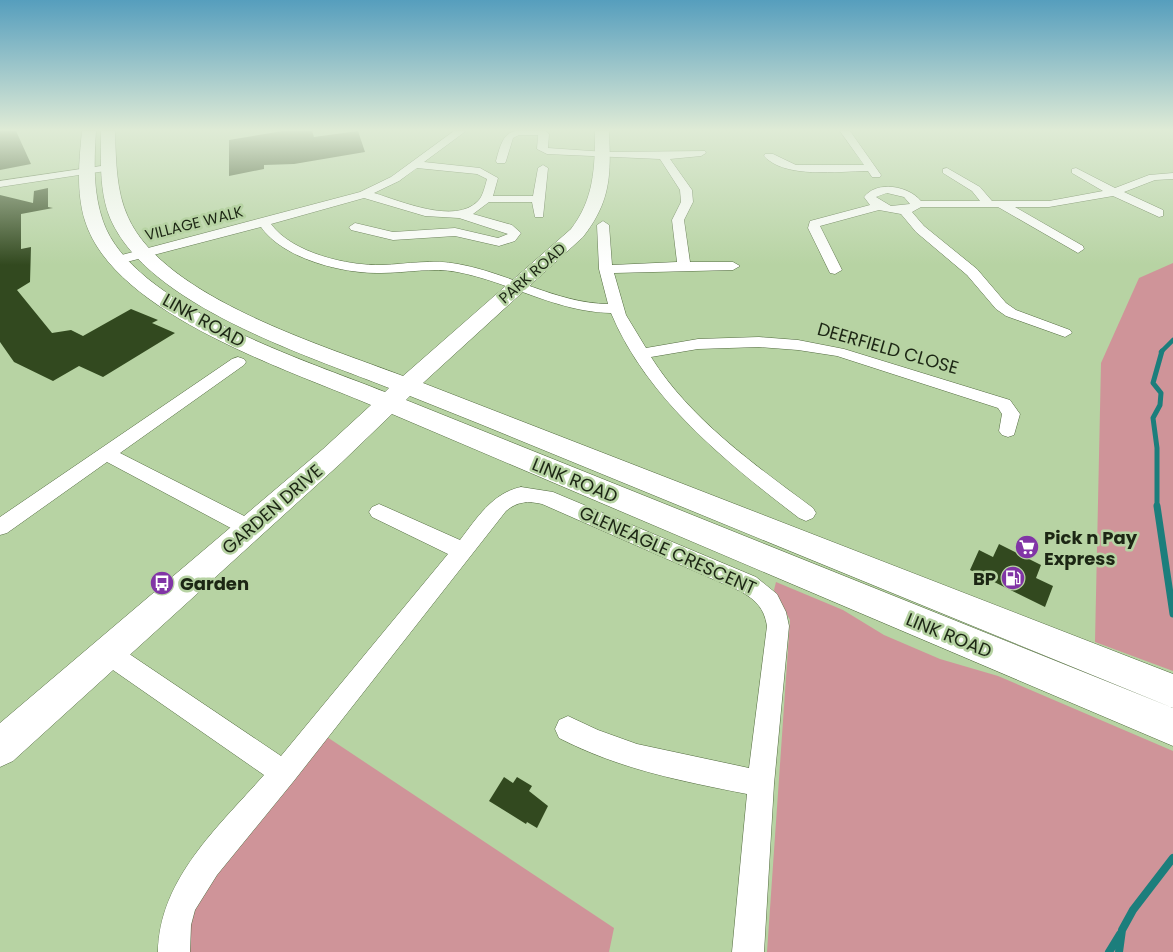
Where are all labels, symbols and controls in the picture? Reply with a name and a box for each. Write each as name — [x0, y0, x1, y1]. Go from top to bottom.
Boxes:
street label: VILLAGE WALK — [143, 201, 245, 245]
street label: PARK ROAD — [494, 238, 570, 308]
street label: LINK ROAD — [158, 287, 250, 353]
street label: DEERFIELD CLOSE — [814, 316, 962, 380]
street label: LINK ROAD — [528, 451, 622, 509]
street label: GARDEN DRIVE — [216, 458, 328, 560]
street label: GLENEAGLE CRESCENT — [576, 500, 761, 600]
place label: Pick n Pay Express — [1044, 525, 1138, 571]
supermarket icon: Pick n Pay Express — [1014, 534, 1040, 560]
fuel station icon: BP — [1000, 565, 1026, 591]
place label: BP — [973, 566, 996, 591]
bus stop icon: Garden — [149, 570, 175, 596]
place label: Garden — [180, 571, 249, 596]
street label: LINK ROAD — [902, 606, 996, 664]

